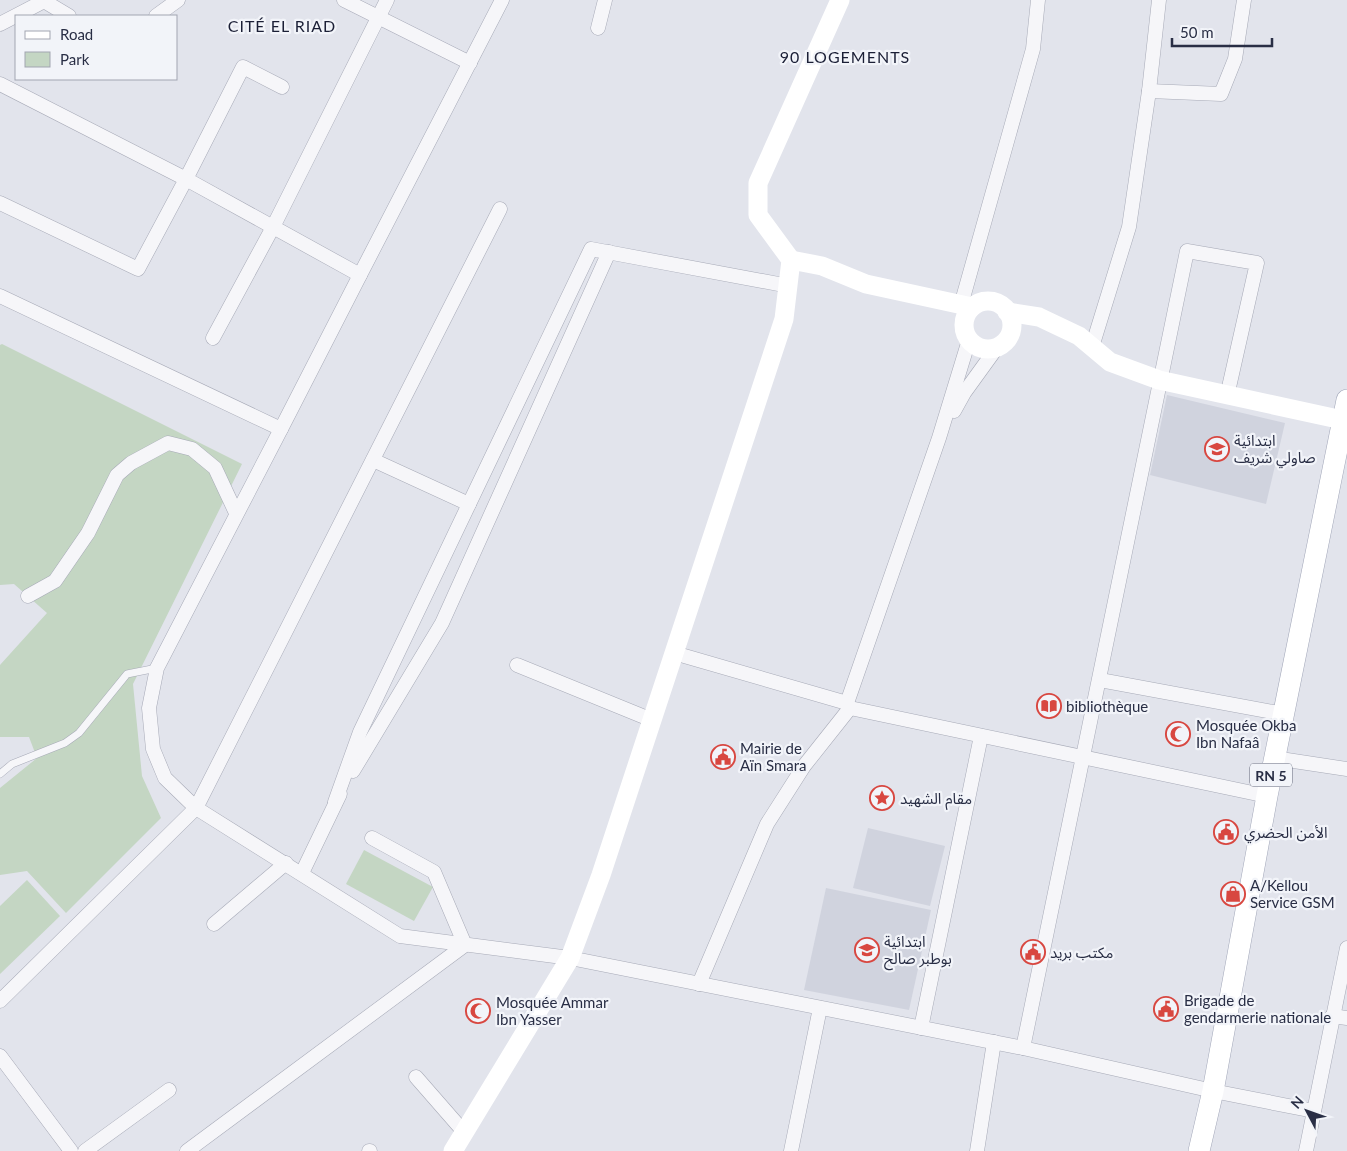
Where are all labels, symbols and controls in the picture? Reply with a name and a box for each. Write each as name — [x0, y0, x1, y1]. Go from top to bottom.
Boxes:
legend — [15, 15, 178, 80]
scale bar — [1172, 15, 1272, 47]
district label: CITÉ EL RIAD — [228, 16, 336, 35]
text: 50 m — [1180, 23, 1214, 41]
text: Road — [60, 25, 93, 43]
district label: 90 LOGEMENTS — [780, 47, 910, 66]
text: Park — [60, 50, 90, 68]
place label: ابتدائية صاولي شريف — [1234, 431, 1316, 469]
school or university icon: ابتدائية صاولي شريف — [1204, 436, 1230, 462]
library icon: bibliothèque — [1036, 693, 1062, 719]
place label: bibliothèque — [1066, 697, 1148, 715]
place label: Mosquée Okba Ibn Nafaâ — [1196, 716, 1296, 751]
mosque icon: Mosquée Okba Ibn Nafaâ — [1165, 721, 1191, 747]
place label: Mairie de Aïn Smara — [740, 739, 807, 774]
public building icon: Mairie de Aïn Smara — [710, 744, 736, 770]
road number: RN 5 — [1250, 764, 1292, 786]
place icon: مقام الشهيد — [869, 785, 895, 811]
place label: مقام الشهيد — [900, 789, 972, 810]
public building icon: الأمن الحضري — [1213, 819, 1239, 845]
place label: الأمن الحضري — [1244, 823, 1328, 844]
place label: A/Kellou Service GSM — [1250, 876, 1335, 911]
shop icon: A/Kellou Service GSM — [1220, 881, 1246, 907]
place label: ابتدائية بوطبر صالح — [884, 932, 952, 971]
school or university icon: ابتدائية بوطبر صالح — [854, 937, 880, 963]
public building icon: مكتب بريد — [1020, 939, 1046, 965]
place label: مكتب بريد — [1050, 943, 1113, 962]
place label: Brigade de gendarmerie nationale — [1184, 991, 1331, 1026]
place label: Mosquée Ammar Ibn Yasser — [496, 993, 609, 1028]
public building icon: Brigade de gendarmerie nationale — [1153, 996, 1179, 1022]
mosque icon: Mosquée Ammar Ibn Yasser — [465, 998, 491, 1024]
north arrow — [1282, 1086, 1332, 1136]
text: N — [1287, 1092, 1307, 1112]

